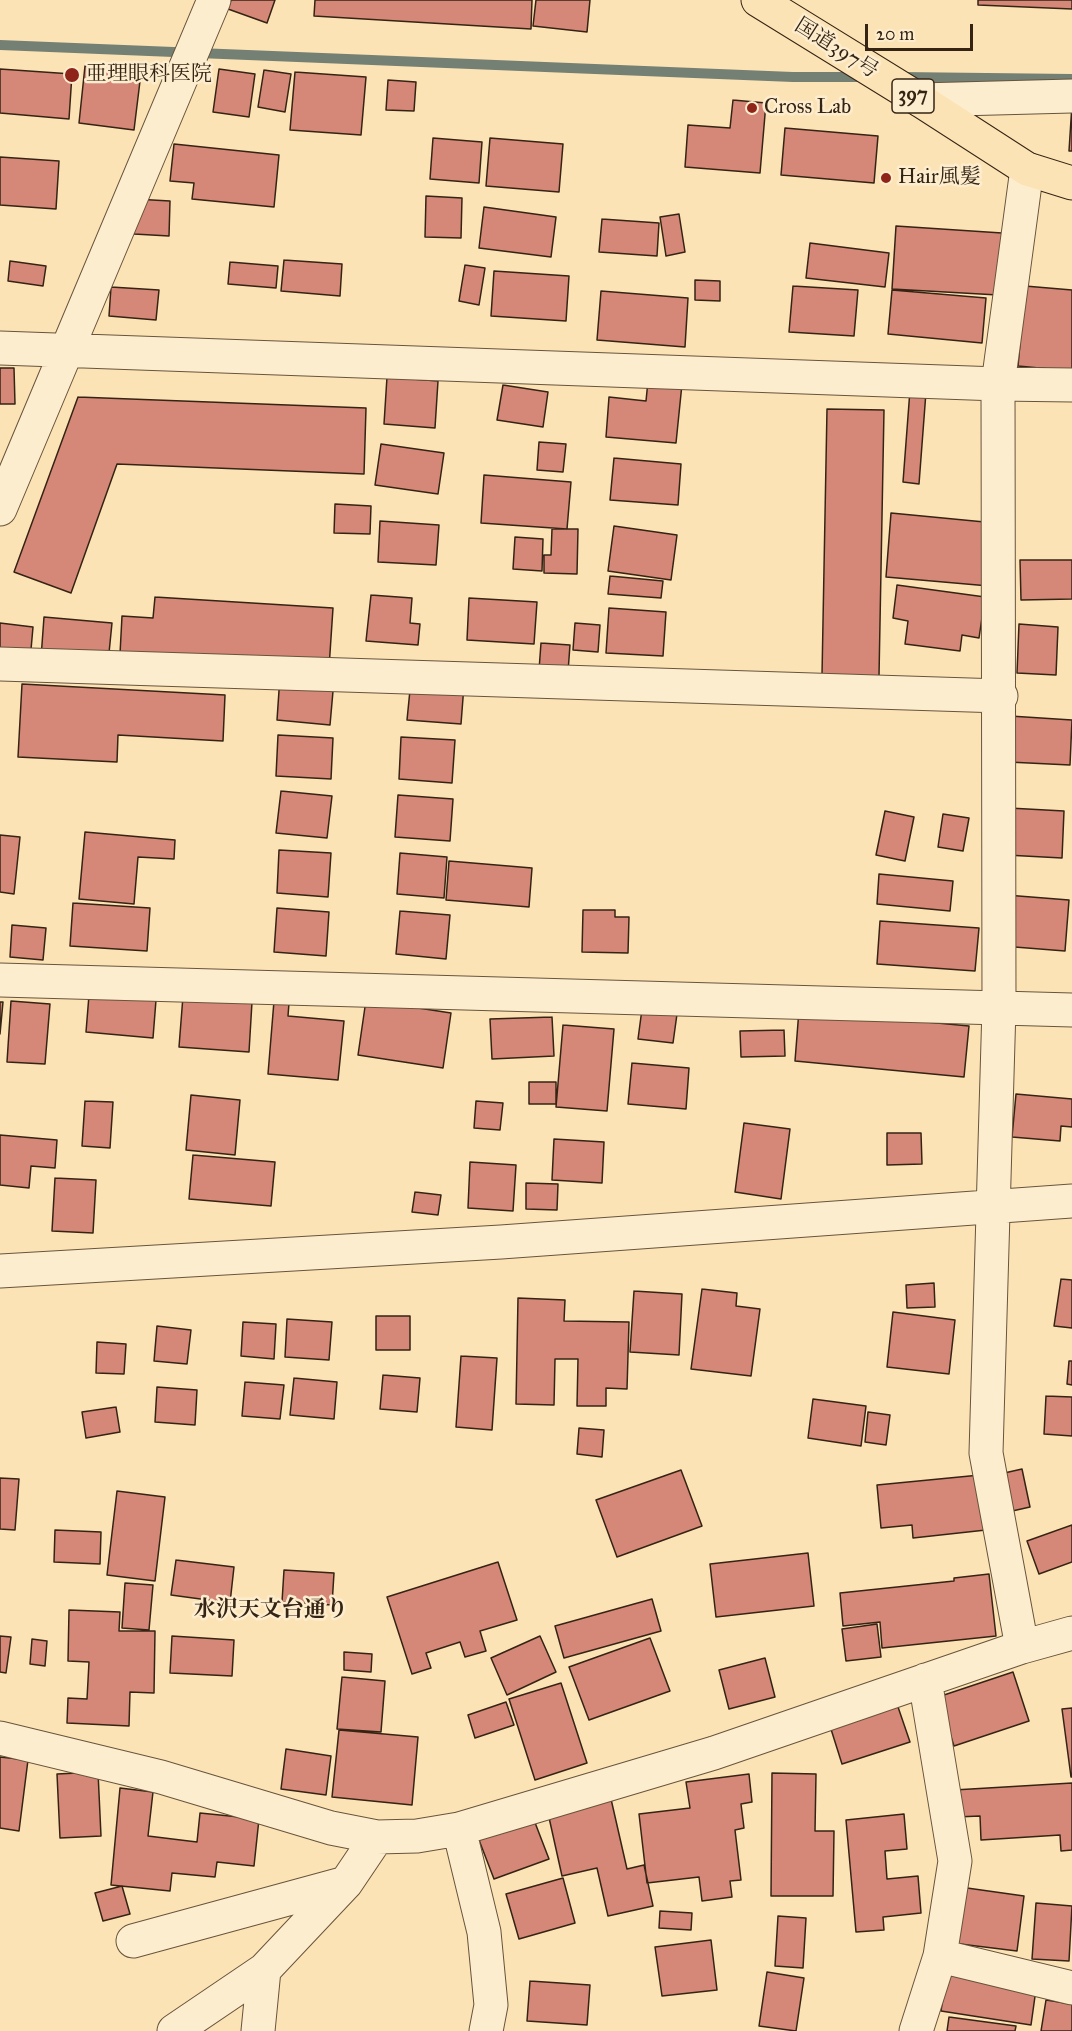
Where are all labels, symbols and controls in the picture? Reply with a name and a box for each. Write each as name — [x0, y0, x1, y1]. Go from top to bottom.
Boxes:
scale bar — [868, 12, 976, 50]
street label: 国道397号 — [790, 13, 882, 85]
text: 20 m — [876, 23, 914, 45]
place label: 亜理眼科医院 — [86, 62, 212, 88]
marker: 亜理眼科医院 — [63, 66, 81, 84]
road number: 397 — [892, 79, 934, 113]
place label: Cross Lab — [764, 95, 851, 121]
marker: Cross Lab — [745, 101, 759, 115]
place label: Hair風髪 — [898, 165, 981, 191]
marker: Hair風髪 — [879, 171, 893, 185]
district label: 水沢天文台通り — [194, 1598, 348, 1624]

